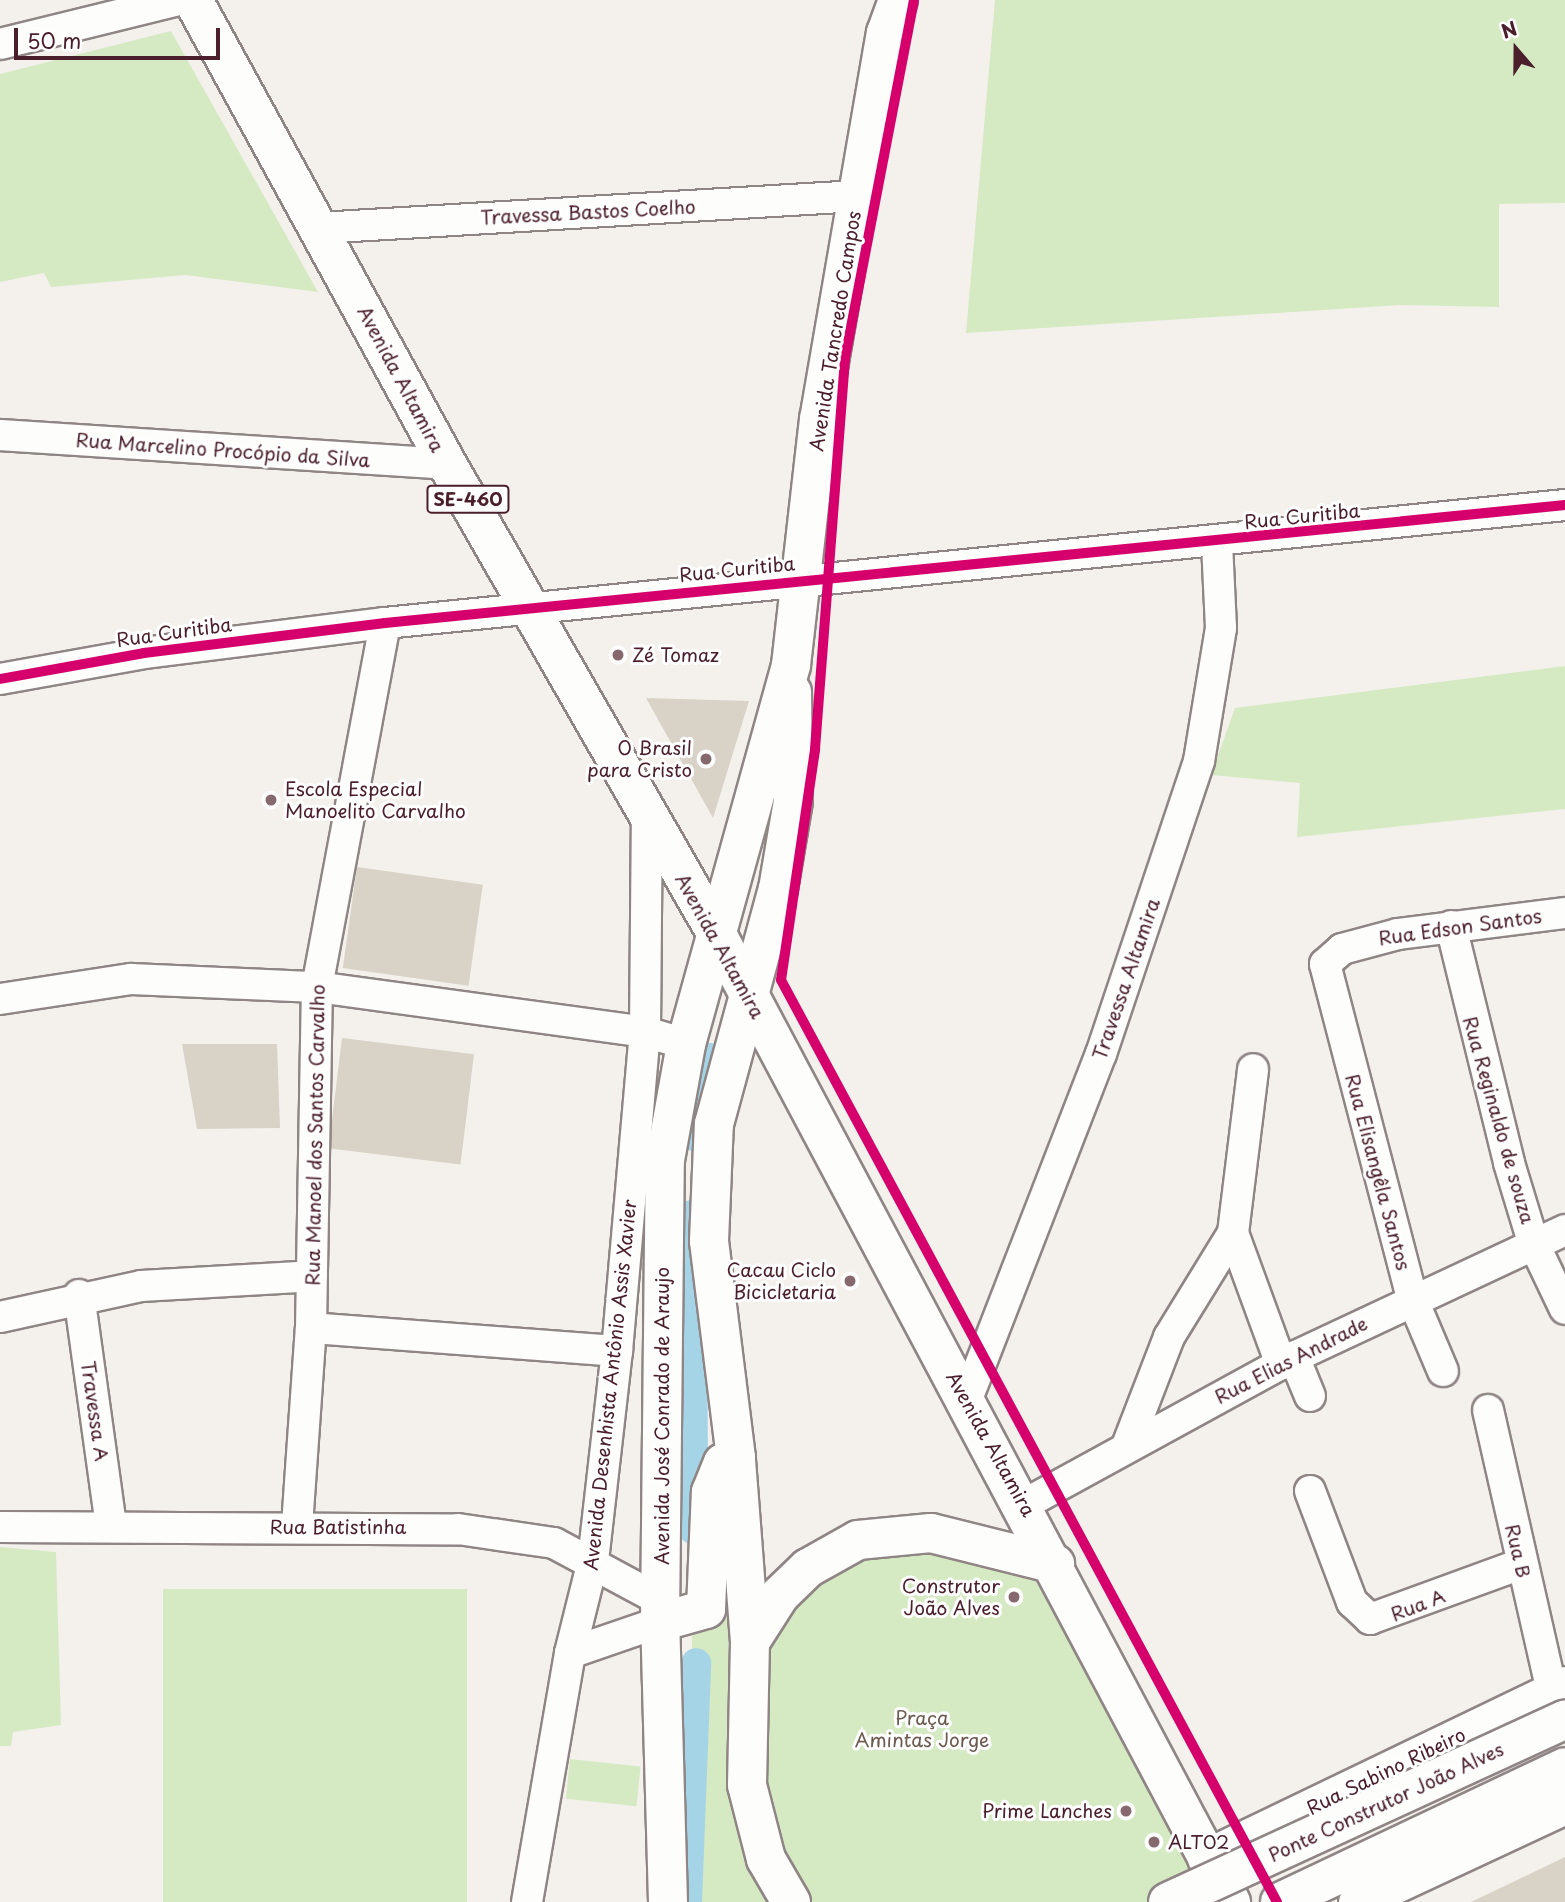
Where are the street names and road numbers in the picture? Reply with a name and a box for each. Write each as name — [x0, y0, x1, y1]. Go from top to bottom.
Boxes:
street label: Travessa Bastos Coelho — [480, 195, 696, 229]
street label: Avenida Tancredo Campos — [805, 209, 865, 453]
street label: Avenida Altamira — [353, 302, 449, 456]
street label: Rua Marcelino Procópio da Silva — [75, 428, 371, 472]
road number: SE-460 — [426, 485, 510, 514]
street label: Rua Curitiba — [1242, 499, 1362, 533]
street label: Rua Curitiba — [677, 552, 797, 586]
street label: Rua Curitiba — [114, 613, 234, 651]
street label: Avenida Altamira — [671, 870, 769, 1022]
street label: Travessa Altamira — [1088, 895, 1164, 1063]
street label: Rua Edson Santos — [1378, 904, 1542, 950]
street label: Rua Manoel dos Santos Carvalho — [301, 983, 329, 1287]
street label: Rua Reginaldo de souza — [1458, 1013, 1540, 1227]
street label: Rua Elisangêla Santos — [1341, 1071, 1415, 1273]
street label: Avenida Desenhista Antônio Assis Xavier — [579, 1199, 641, 1571]
street label: Avenida José Conrado de Araujo — [651, 1267, 673, 1565]
street label: Rua Elias Andrade — [1210, 1311, 1372, 1409]
street label: Travessa A — [77, 1359, 113, 1463]
street label: Avenida Altamira — [942, 1368, 1040, 1520]
street label: Rua Batistinha — [270, 1516, 406, 1538]
street label: Rua B — [1501, 1522, 1535, 1580]
street label: Rua A — [1387, 1584, 1449, 1626]
street label: Rua Sabino Ribeiro — [1303, 1723, 1469, 1819]
street label: Ponte Construtor João Alves — [1264, 1737, 1508, 1867]

